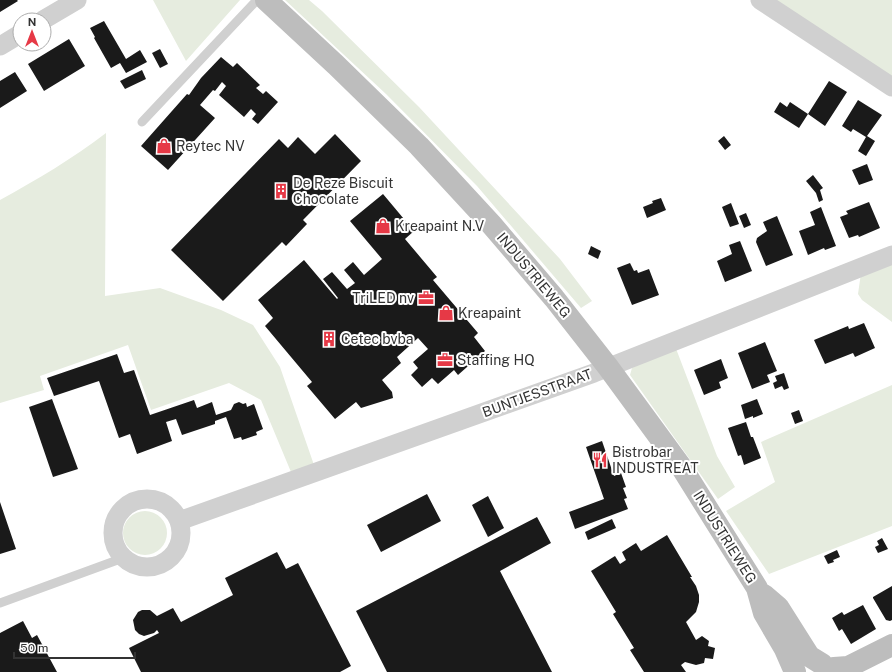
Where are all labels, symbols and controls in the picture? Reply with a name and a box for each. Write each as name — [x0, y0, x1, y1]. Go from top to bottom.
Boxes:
north arrow — [12, 12, 52, 52]
text: N — [28, 16, 36, 28]
shop icon: Reytec NV — [155, 137, 173, 155]
place label: Reytec NV — [176, 138, 245, 154]
place label: De Reze Biscuit Chocolate — [293, 175, 394, 207]
building icon: De Reze Biscuit Chocolate — [272, 182, 290, 200]
shop icon: Kreapaint N.V — [374, 217, 392, 235]
place label: Kreapaint N.V — [395, 218, 485, 234]
street label: INDUSTRIEWEG — [494, 229, 574, 321]
office icon: TriLED nv — [417, 289, 435, 307]
place label: TriLED nv — [352, 290, 414, 306]
shop icon: Kreapaint — [437, 304, 455, 322]
place label: Kreapaint — [458, 305, 521, 321]
building icon: Cetec bvba — [320, 330, 338, 348]
place label: Cetec bvba — [341, 331, 414, 347]
office icon: Staffing HQ — [436, 351, 454, 369]
place label: Staffing HQ — [457, 352, 535, 368]
street label: BUNTJESSTRAAT — [480, 366, 594, 420]
place label: Bistrobar INDUSTREAT — [612, 444, 699, 476]
restaurant icon: Bistrobar INDUSTREAT — [591, 451, 609, 469]
street label: INDUSTRIEWEG — [690, 488, 760, 586]
scale bar — [14, 634, 135, 660]
text: 50 m — [20, 641, 48, 655]

